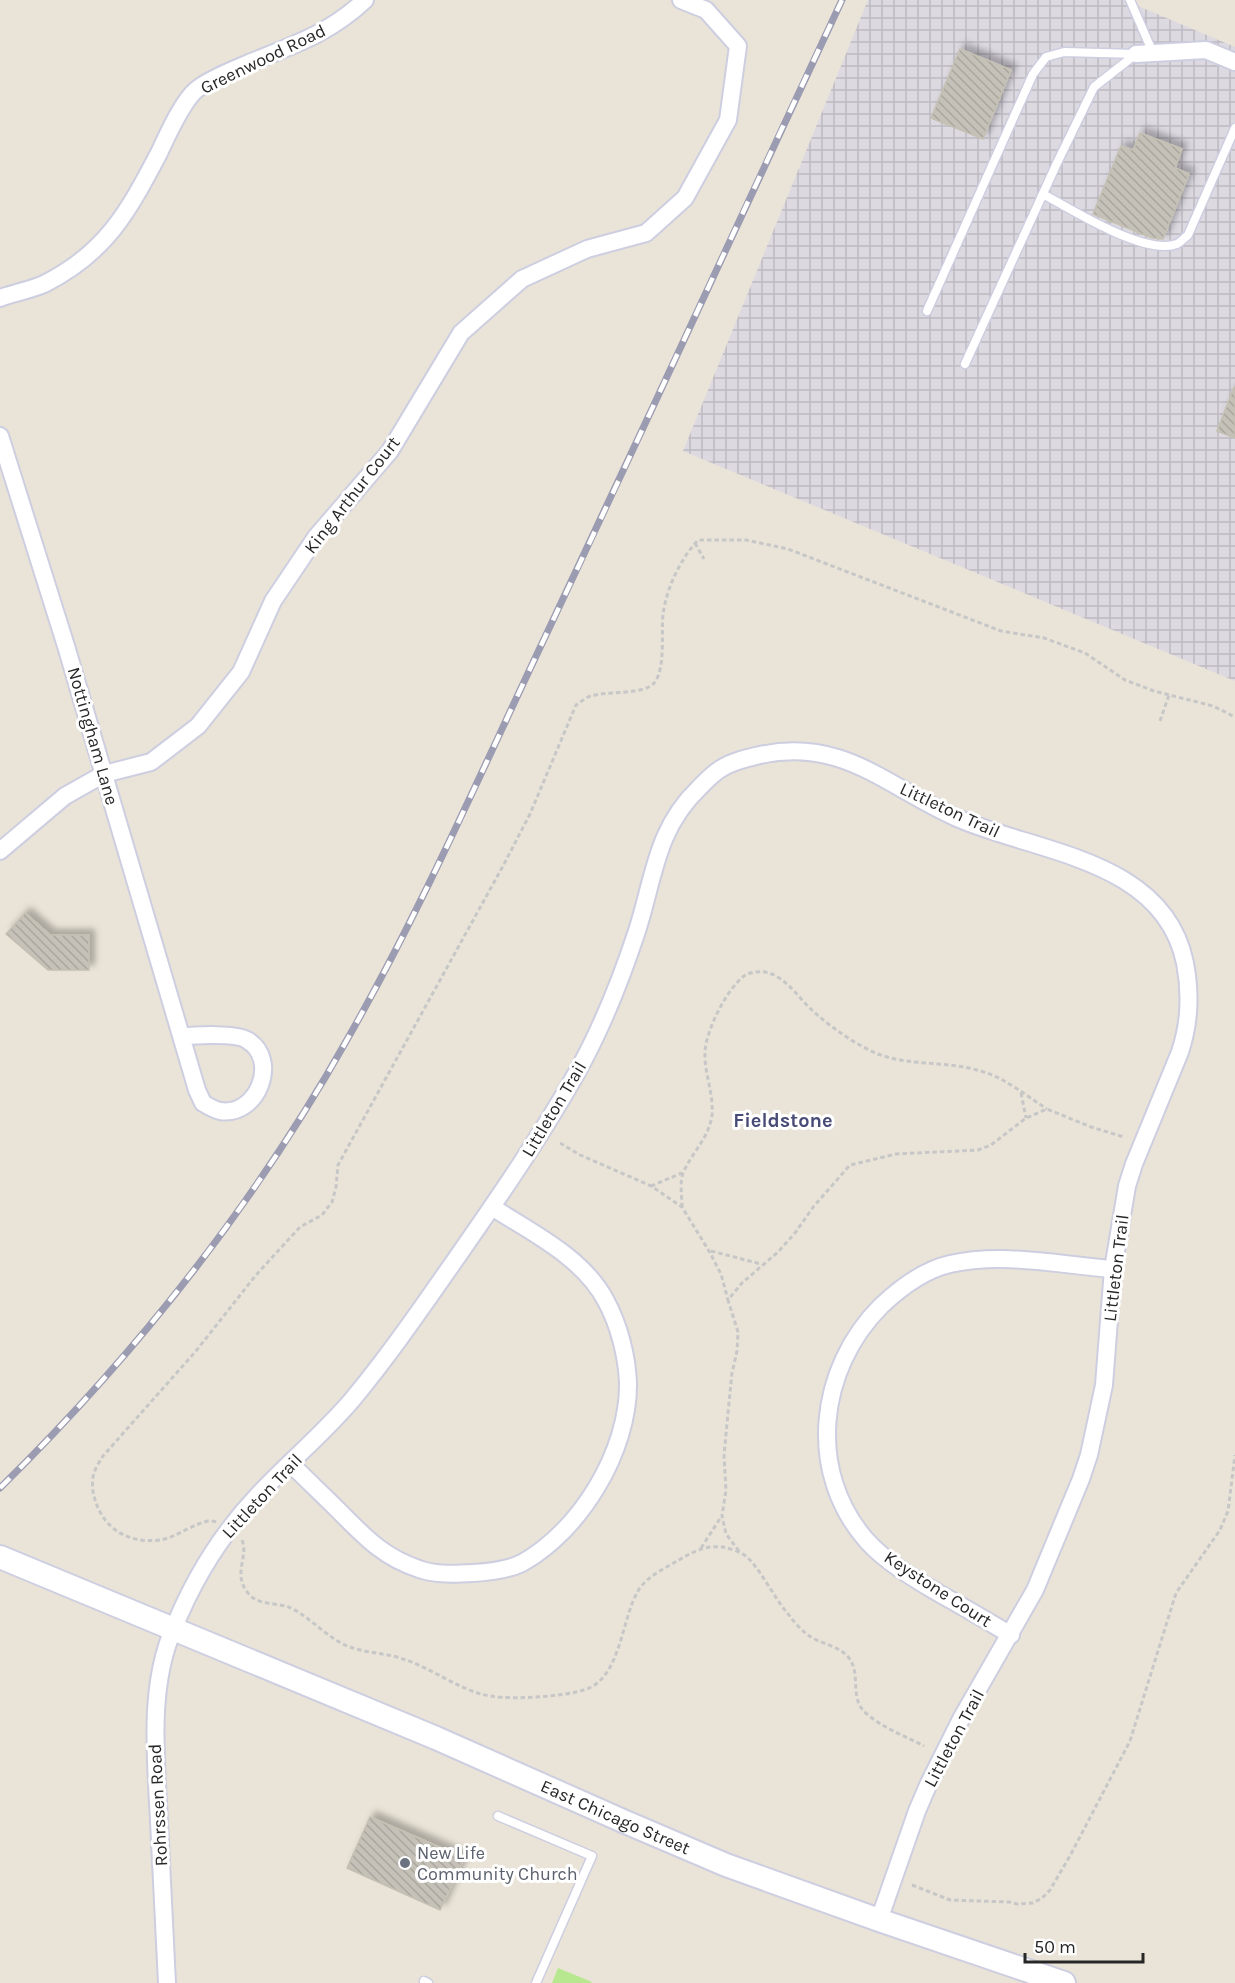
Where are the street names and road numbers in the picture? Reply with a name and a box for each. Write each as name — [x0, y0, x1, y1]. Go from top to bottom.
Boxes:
street label: Greenwood Road — [197, 19, 329, 99]
street label: King Arthur Court — [299, 432, 405, 558]
street label: Nottingham Lane — [63, 665, 123, 807]
street label: Littleton Trail — [896, 777, 1004, 843]
street label: Littleton Trail — [517, 1057, 591, 1161]
street label: Littleton Trail — [1099, 1213, 1133, 1323]
street label: Littleton Trail — [217, 1449, 307, 1543]
street label: Keystone Court — [880, 1546, 996, 1632]
street label: Littleton Trail — [919, 1685, 989, 1791]
street label: Rohrssen Road — [144, 1743, 172, 1867]
street label: East Chicago Street — [537, 1775, 694, 1859]

